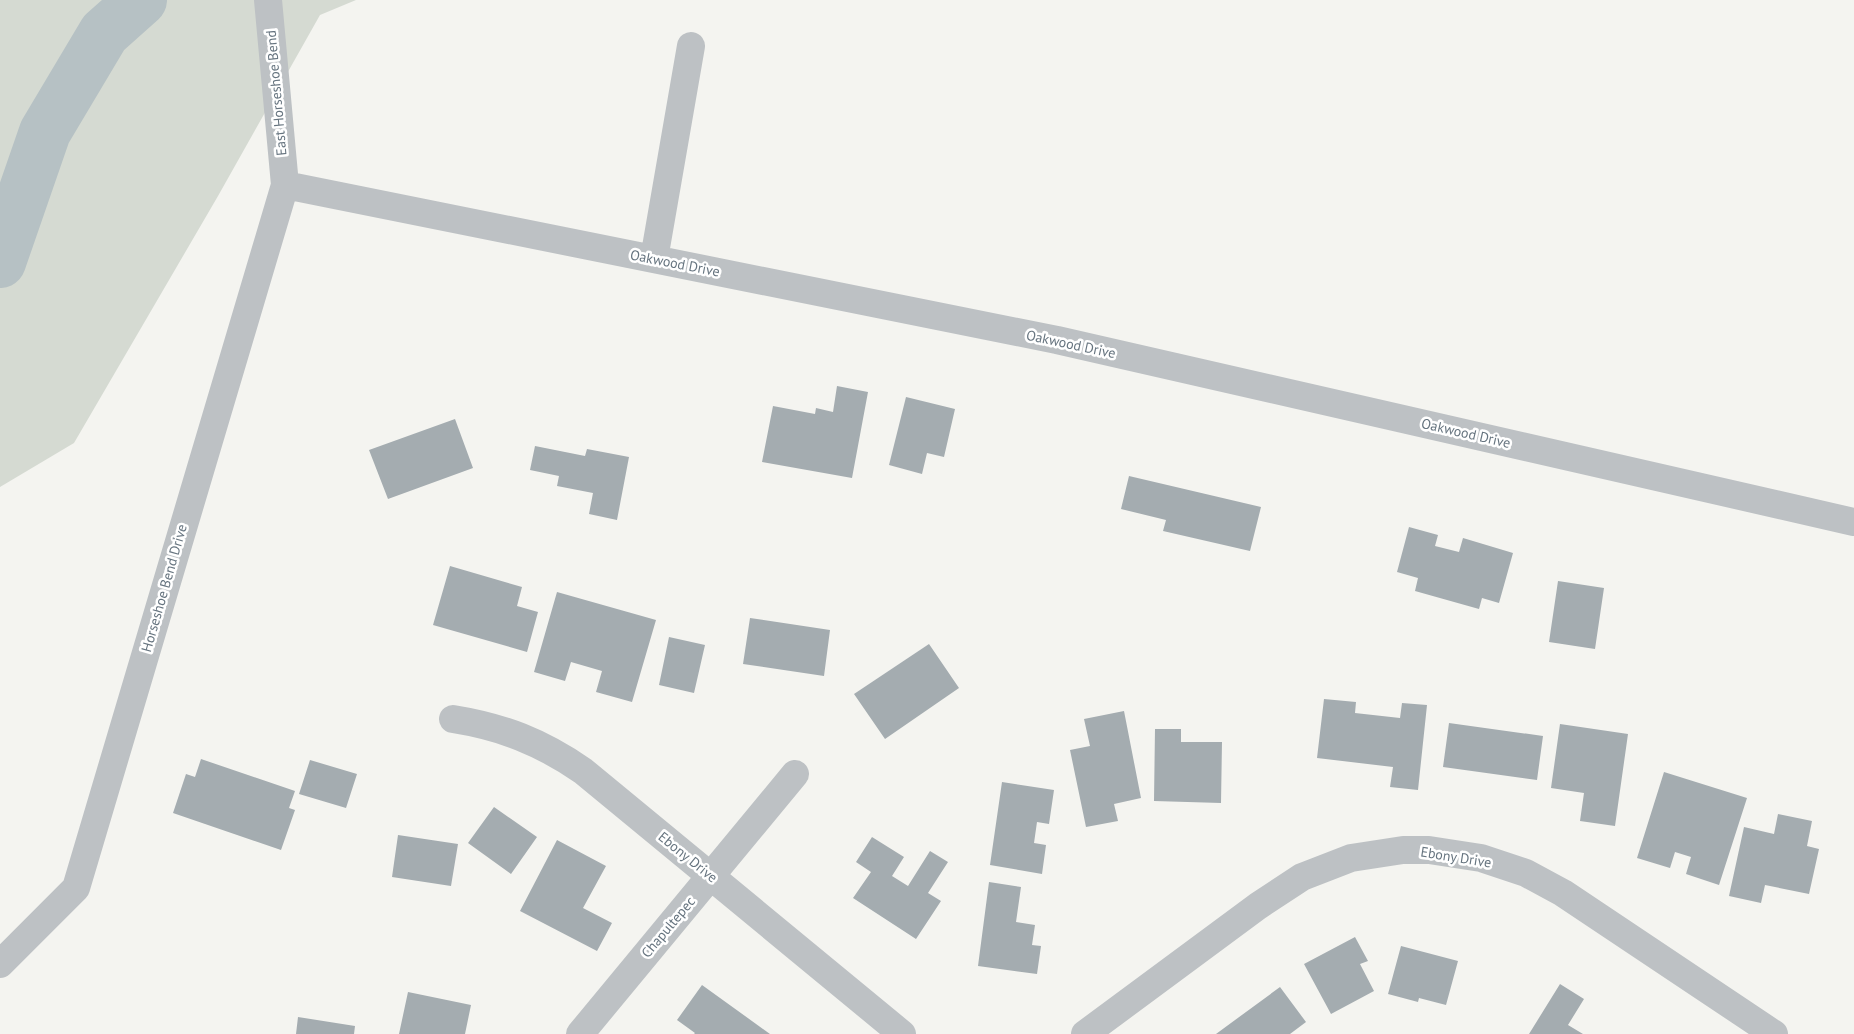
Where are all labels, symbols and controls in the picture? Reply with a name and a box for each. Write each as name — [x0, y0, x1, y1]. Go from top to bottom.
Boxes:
street label: East Horseshoe Bend — [262, 30, 290, 156]
street label: Oakwood Drive — [629, 245, 721, 281]
street label: Oakwood Drive — [1025, 326, 1117, 362]
street label: Oakwood Drive — [1420, 414, 1512, 452]
street label: Horseshoe Bend Drive — [137, 522, 191, 654]
street label: Ebony Drive — [655, 828, 721, 886]
street label: Ebony Drive — [1419, 843, 1493, 871]
street label: Chapultepec — [637, 893, 699, 961]

